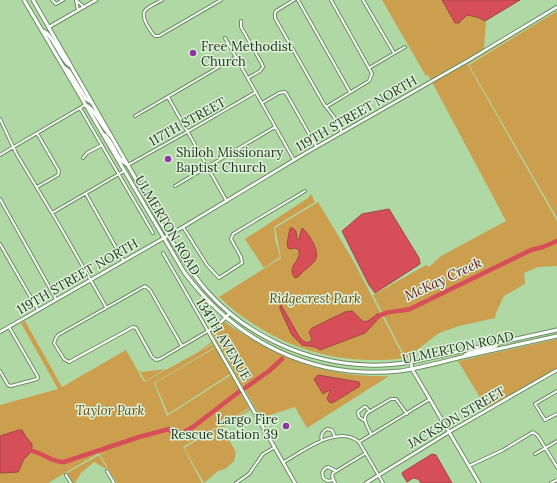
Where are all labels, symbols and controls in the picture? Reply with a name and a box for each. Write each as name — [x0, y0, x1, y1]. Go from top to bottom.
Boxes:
place label: Free Methodist Church — [201, 38, 293, 70]
marker: Free Methodist Church — [188, 48, 198, 58]
street label: 119TH STREET NORTH — [293, 72, 420, 155]
street label: 117TH STREET — [146, 93, 229, 150]
place label: Shiloh Missionary Baptist Church — [176, 144, 283, 176]
marker: Shiloh Missionary Baptist Church — [163, 154, 173, 164]
street label: ULMERTON ROAD — [131, 172, 204, 279]
street label: 119TH STREET NORTH — [14, 235, 141, 318]
water label: McKay Creek — [401, 253, 485, 305]
park label: Ridgecrest Park — [269, 290, 361, 307]
street label: 134TH AVENUE — [192, 295, 255, 383]
street label: ULMERTON ROAD — [401, 327, 516, 368]
street label: JACKSON STREET — [404, 382, 509, 453]
park label: Taylor Park — [76, 402, 144, 419]
place label: Largo Fire Rescue Station 39 — [170, 411, 278, 443]
marker: Largo Fire Rescue Station 39 — [281, 421, 291, 431]

